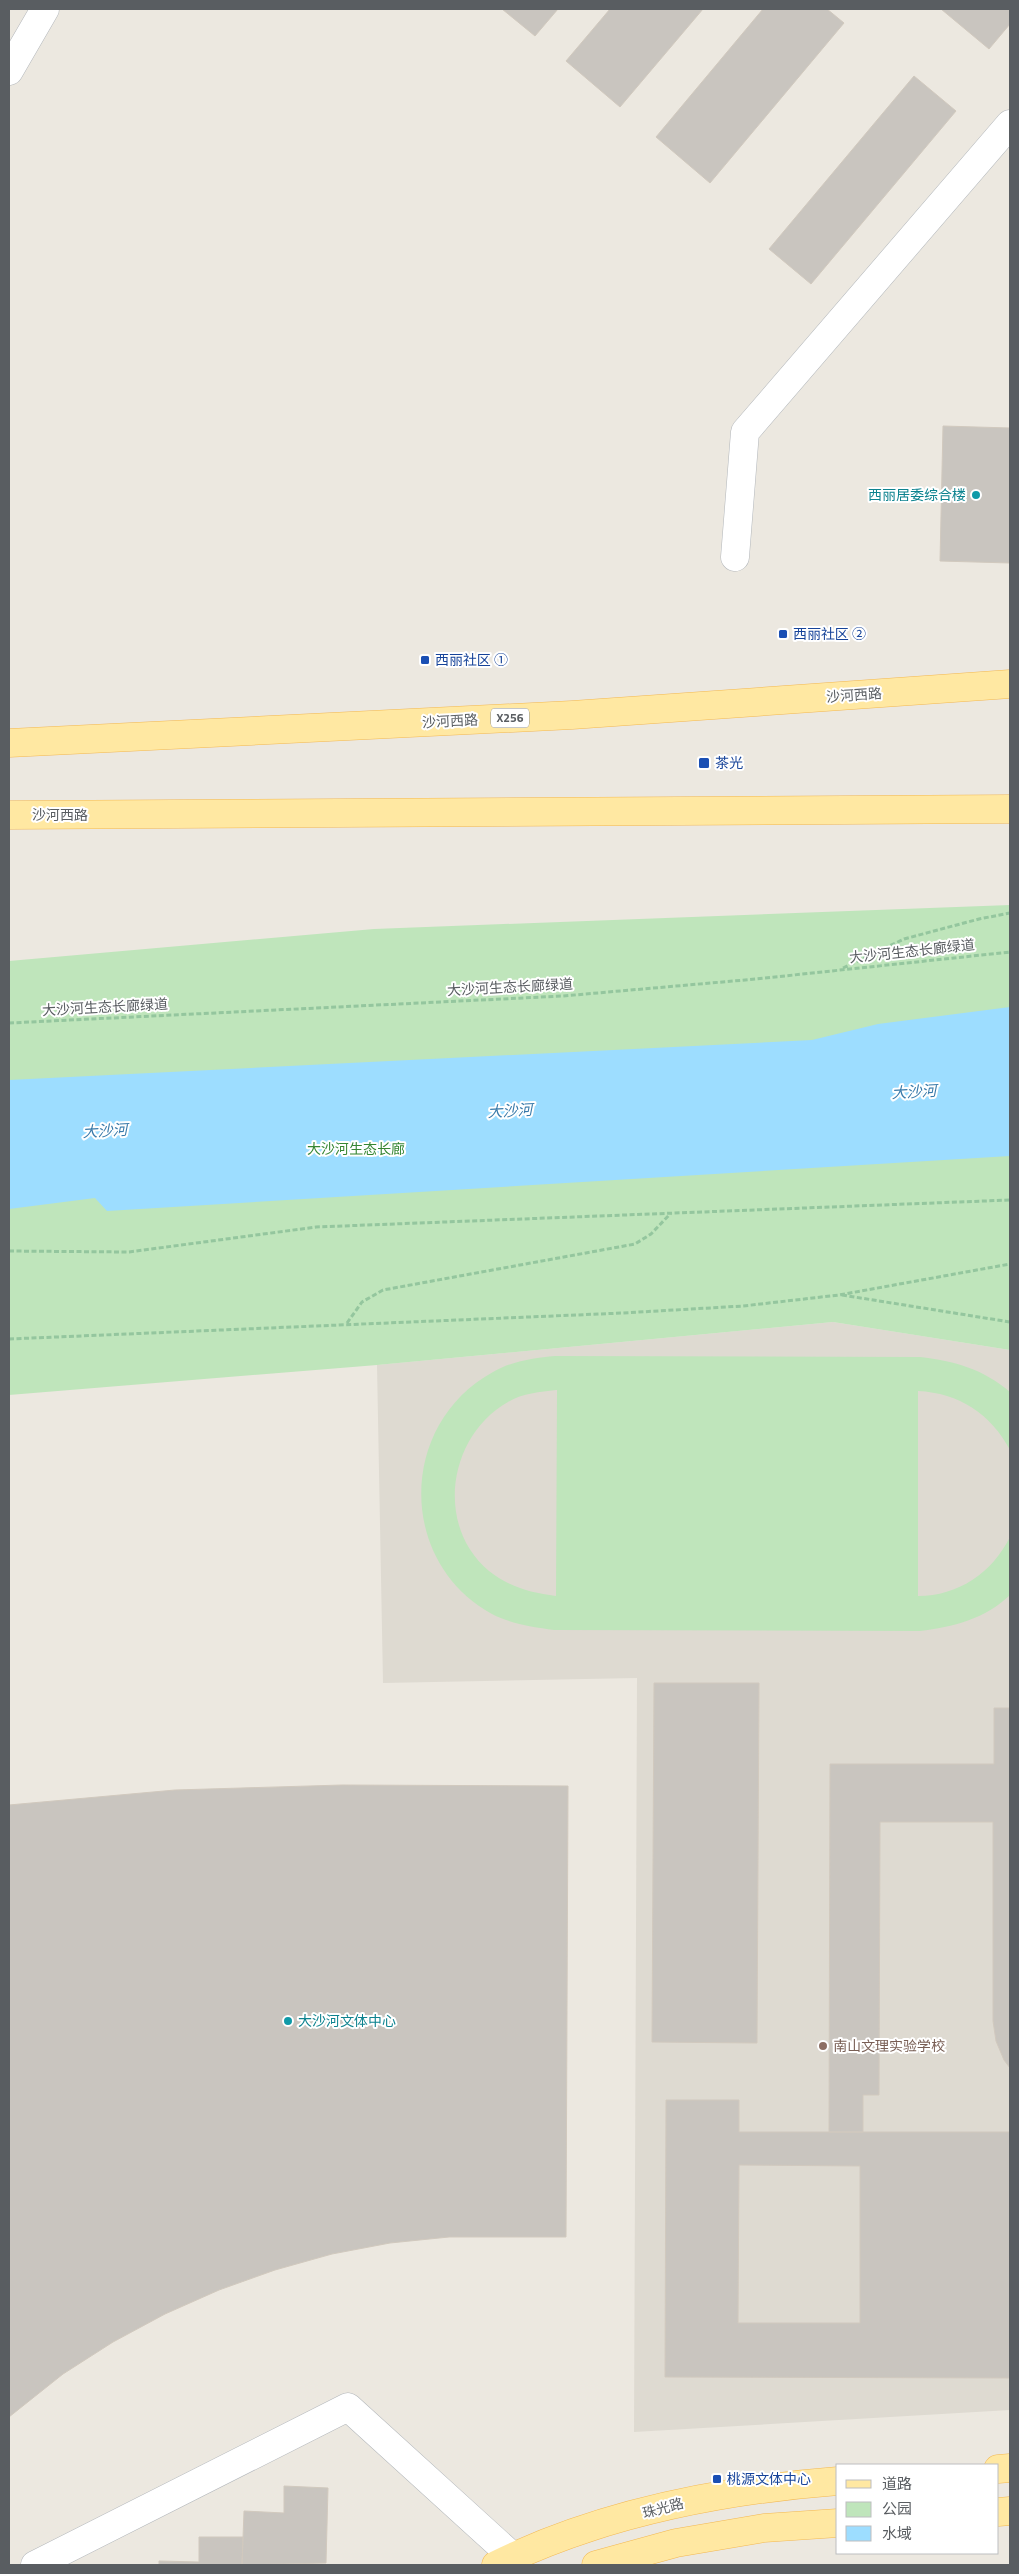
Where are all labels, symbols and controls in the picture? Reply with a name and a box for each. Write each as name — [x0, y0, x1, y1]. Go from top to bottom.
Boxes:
place label: 西丽居委综合楼 — [868, 484, 966, 505]
marker: 西丽居委综合楼 — [970, 489, 982, 501]
place label: 西丽社区 ② — [793, 623, 866, 644]
marker: 西丽社区 ② — [777, 628, 789, 640]
place label: 西丽社区 ① — [435, 649, 508, 670]
marker: 西丽社区 ① — [419, 654, 431, 666]
street label: 沙河西路 — [825, 682, 883, 707]
road number: X256 — [491, 708, 529, 728]
street label: 沙河西路 — [421, 709, 478, 732]
place label: 茶光 — [715, 752, 743, 773]
marker: 茶光 — [697, 756, 711, 770]
street label: 沙河西路 — [32, 804, 88, 825]
street label: 大沙河生态长廊绿道 — [848, 933, 976, 968]
street label: 大沙河生态长廊绿道 — [447, 973, 573, 1000]
street label: 大沙河生态长廊绿道 — [42, 993, 168, 1020]
water label: 大沙河 — [891, 1079, 940, 1104]
water label: 大沙河 — [487, 1098, 536, 1123]
water label: 大沙河 — [82, 1118, 131, 1143]
park label: 大沙河生态长廊 — [307, 1138, 405, 1159]
place label: 大沙河文体中心 — [298, 2010, 396, 2031]
marker: 大沙河文体中心 — [282, 2015, 294, 2027]
place label: 南山文理实验学校 — [833, 2035, 945, 2056]
marker: 南山文理实验学校 — [817, 2040, 829, 2052]
legend — [836, 2464, 999, 2554]
place label: 桃源文体中心 — [727, 2468, 811, 2489]
text: 道路 — [882, 2472, 912, 2495]
marker: 桃源文体中心 — [711, 2473, 723, 2485]
street label: 珠光路 — [640, 2492, 686, 2523]
text: 公园 — [882, 2497, 912, 2520]
text: 水域 — [882, 2522, 912, 2545]

